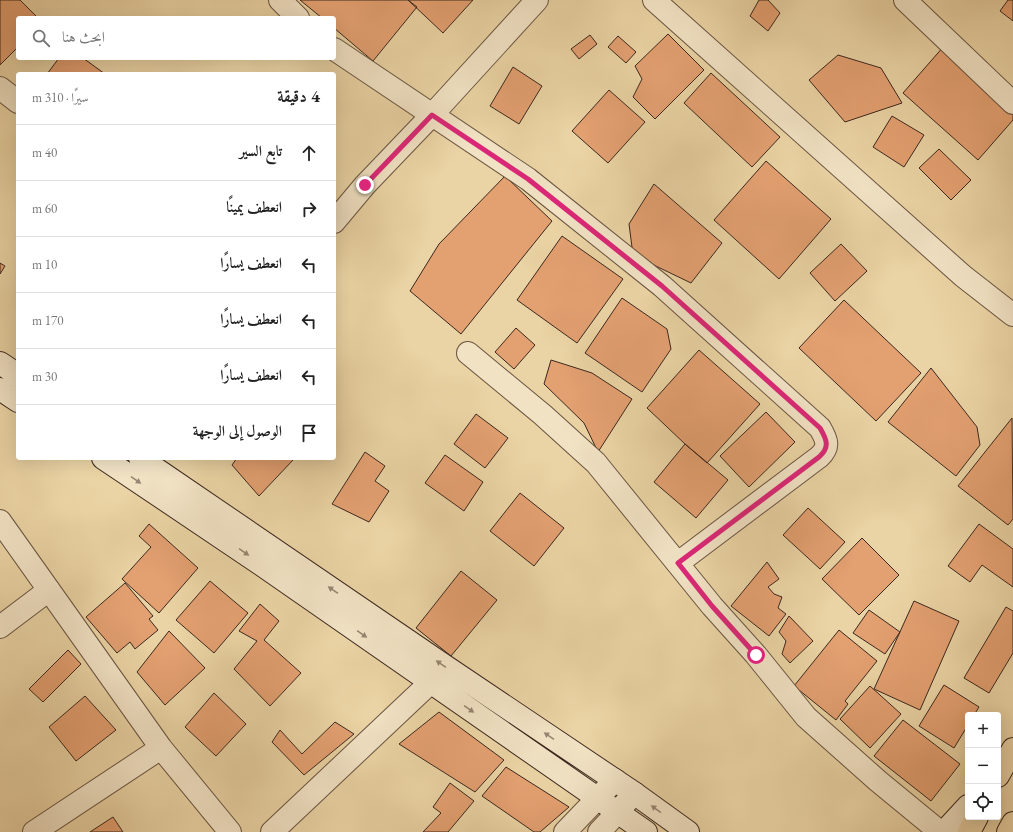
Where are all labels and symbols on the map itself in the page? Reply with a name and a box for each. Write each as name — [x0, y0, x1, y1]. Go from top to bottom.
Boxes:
route end — [356, 176, 374, 194]
one-way arrow — [131, 476, 141, 484]
one-way arrow — [238, 548, 249, 556]
one-way arrow — [328, 586, 339, 594]
one-way arrow — [357, 630, 367, 638]
route start — [747, 646, 765, 664]
one-way arrow — [435, 660, 446, 667]
one-way arrow — [463, 705, 474, 713]
one-way arrow — [543, 732, 554, 740]
one-way arrow — [651, 805, 661, 813]

